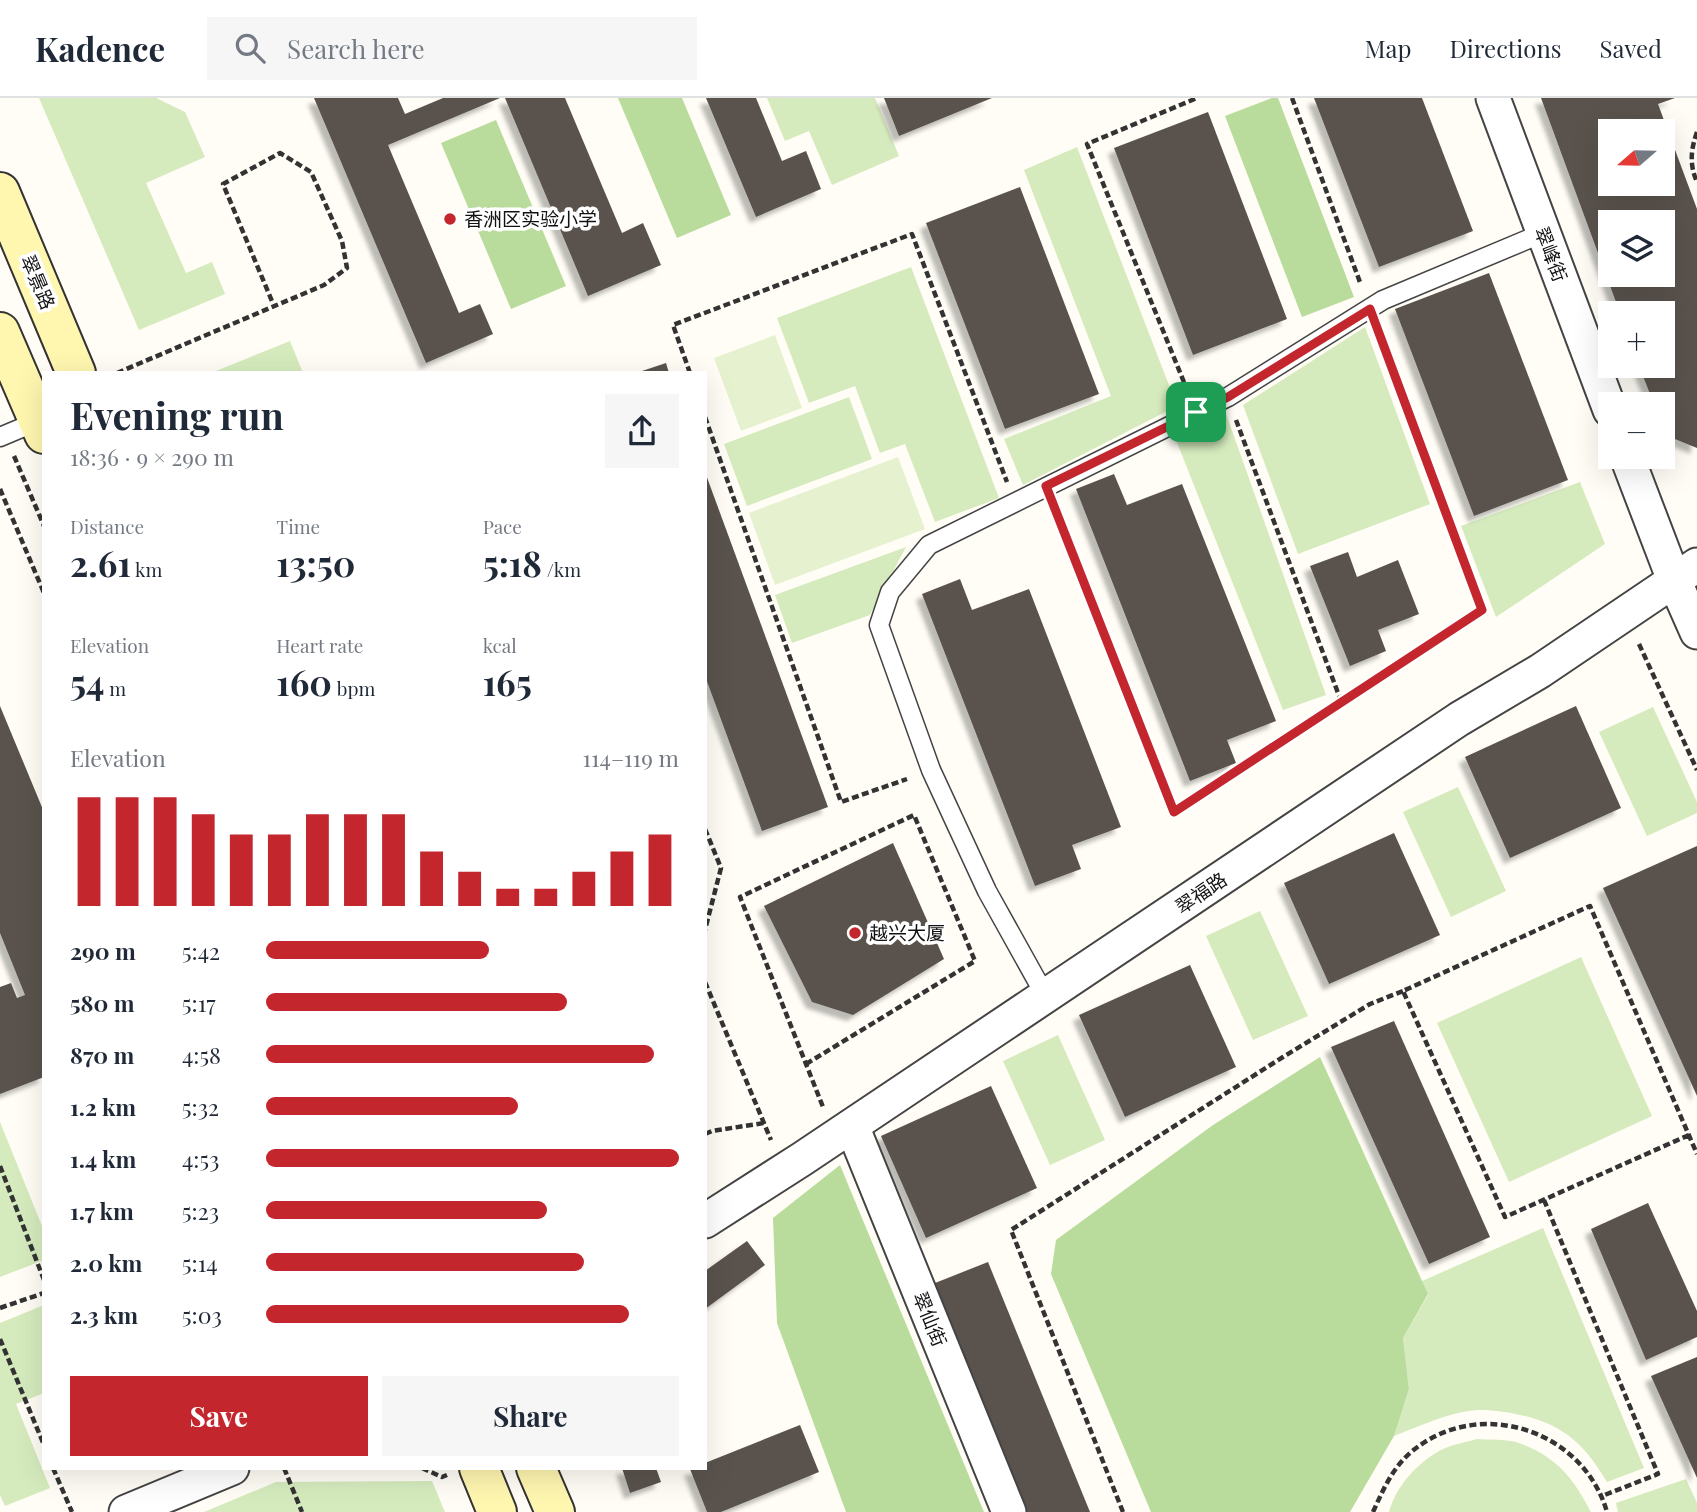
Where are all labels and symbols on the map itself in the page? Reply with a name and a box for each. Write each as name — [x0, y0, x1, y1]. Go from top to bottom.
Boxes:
north arrow — [1598, 119, 1675, 196]
place label: 香洲区实验小学 — [464, 205, 597, 231]
marker: 香洲区实验小学 — [442, 211, 458, 227]
street label: 翠峰街 — [1530, 222, 1574, 285]
street label: 翠景路 — [16, 250, 62, 313]
pin — [1166, 382, 1226, 442]
street label: 翠福路 — [1170, 865, 1231, 919]
place label: 越兴大厦 — [869, 919, 945, 945]
marker: 越兴大厦 — [847, 925, 863, 941]
street label: 翠仙街 — [908, 1287, 954, 1350]

